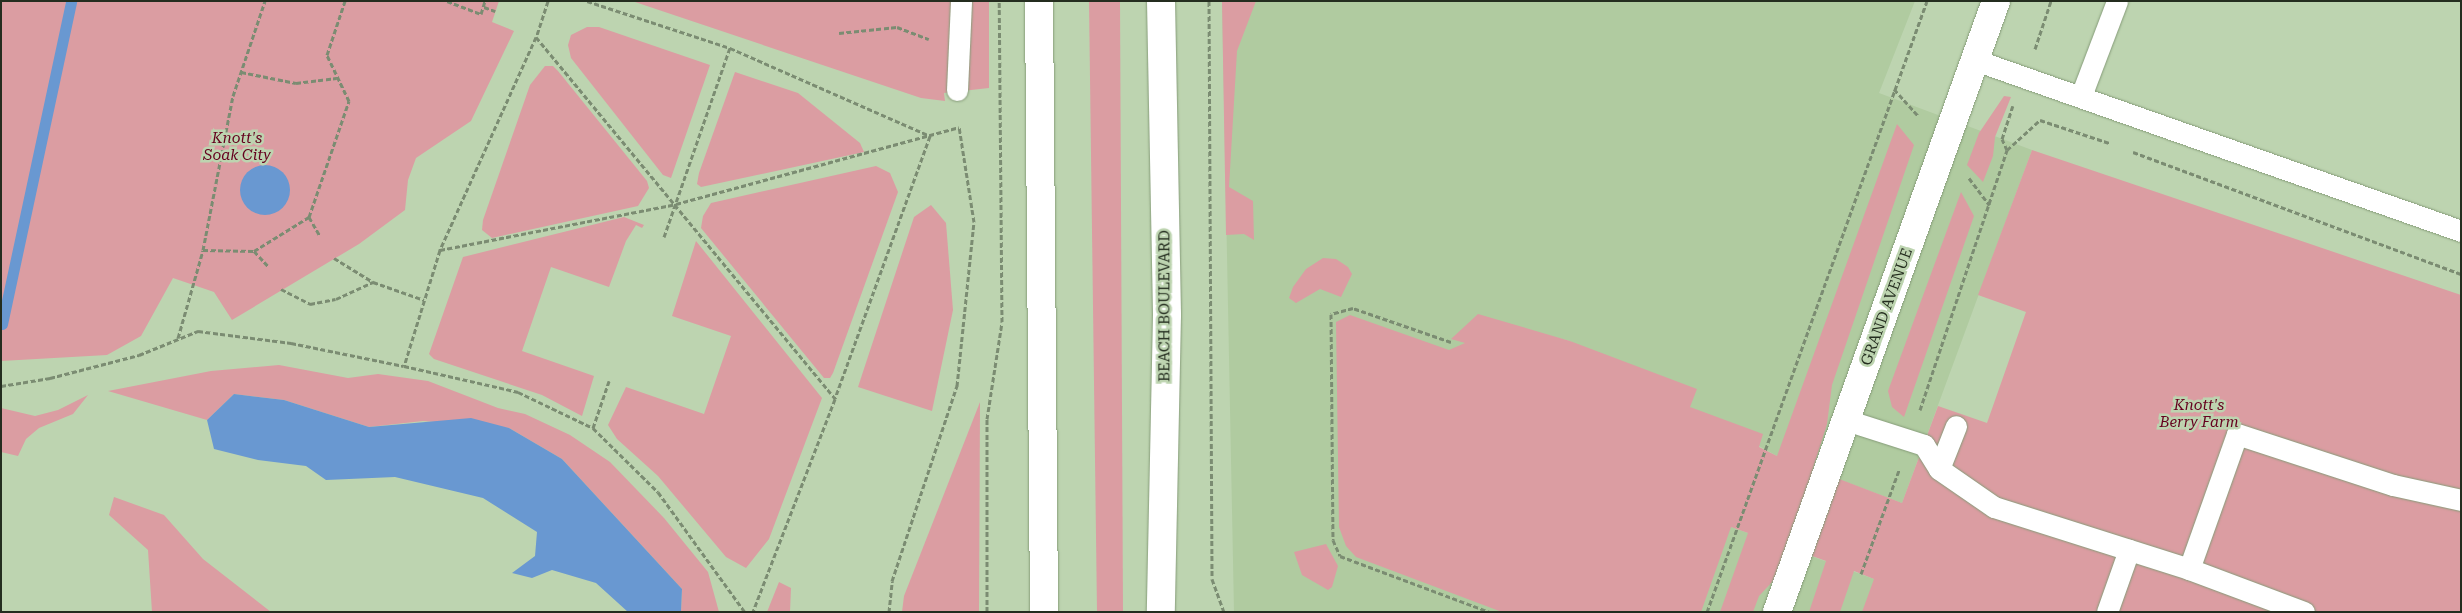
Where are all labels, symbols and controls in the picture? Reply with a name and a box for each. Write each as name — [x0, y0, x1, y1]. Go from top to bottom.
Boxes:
park label: Knott's Soak City — [203, 129, 271, 164]
street label: BEACH BOULEVARD — [1156, 230, 1174, 382]
street label: GRAND AVENUE — [1857, 246, 1917, 368]
park label: Knott's Berry Farm — [2159, 396, 2239, 431]

